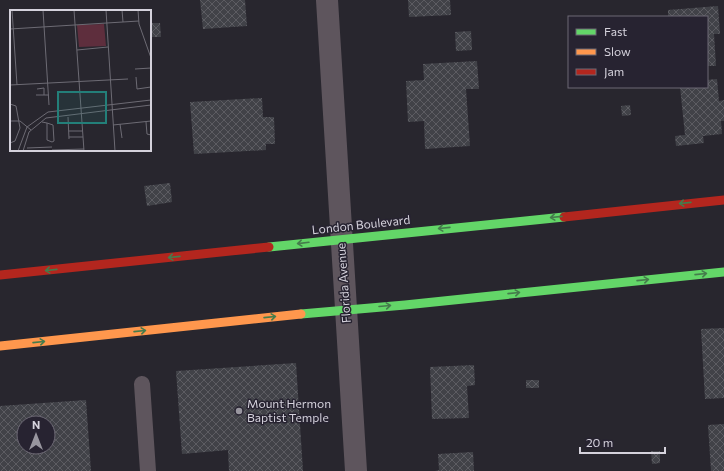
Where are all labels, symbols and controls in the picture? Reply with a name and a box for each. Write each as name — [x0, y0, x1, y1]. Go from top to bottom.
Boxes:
inset map — [10, 10, 151, 151]
legend — [568, 16, 708, 88]
text: Fast — [604, 24, 627, 38]
text: Slow — [604, 44, 631, 58]
text: Jam — [604, 64, 624, 79]
one-way arrow — [679, 200, 692, 207]
street label: London Boulevard — [311, 212, 411, 236]
one-way arrow — [550, 213, 563, 220]
one-way arrow — [438, 224, 451, 232]
one-way arrow — [297, 240, 310, 247]
street label: Florida Avenue — [333, 242, 353, 324]
one-way arrow — [168, 253, 181, 261]
one-way arrow — [45, 266, 58, 273]
one-way arrow — [694, 271, 707, 278]
one-way arrow — [637, 276, 650, 284]
one-way arrow — [507, 290, 520, 297]
one-way arrow — [378, 303, 391, 310]
one-way arrow — [263, 314, 276, 321]
one-way arrow — [133, 327, 146, 335]
one-way arrow — [32, 338, 45, 345]
place label: Mount Hermon Baptist Temple — [247, 396, 331, 424]
marker: Mount Hermon Baptist Temple — [234, 406, 244, 416]
north arrow — [16, 415, 56, 455]
text: N — [32, 418, 40, 431]
scale bar — [580, 429, 665, 455]
text: 20 m — [586, 435, 613, 449]

